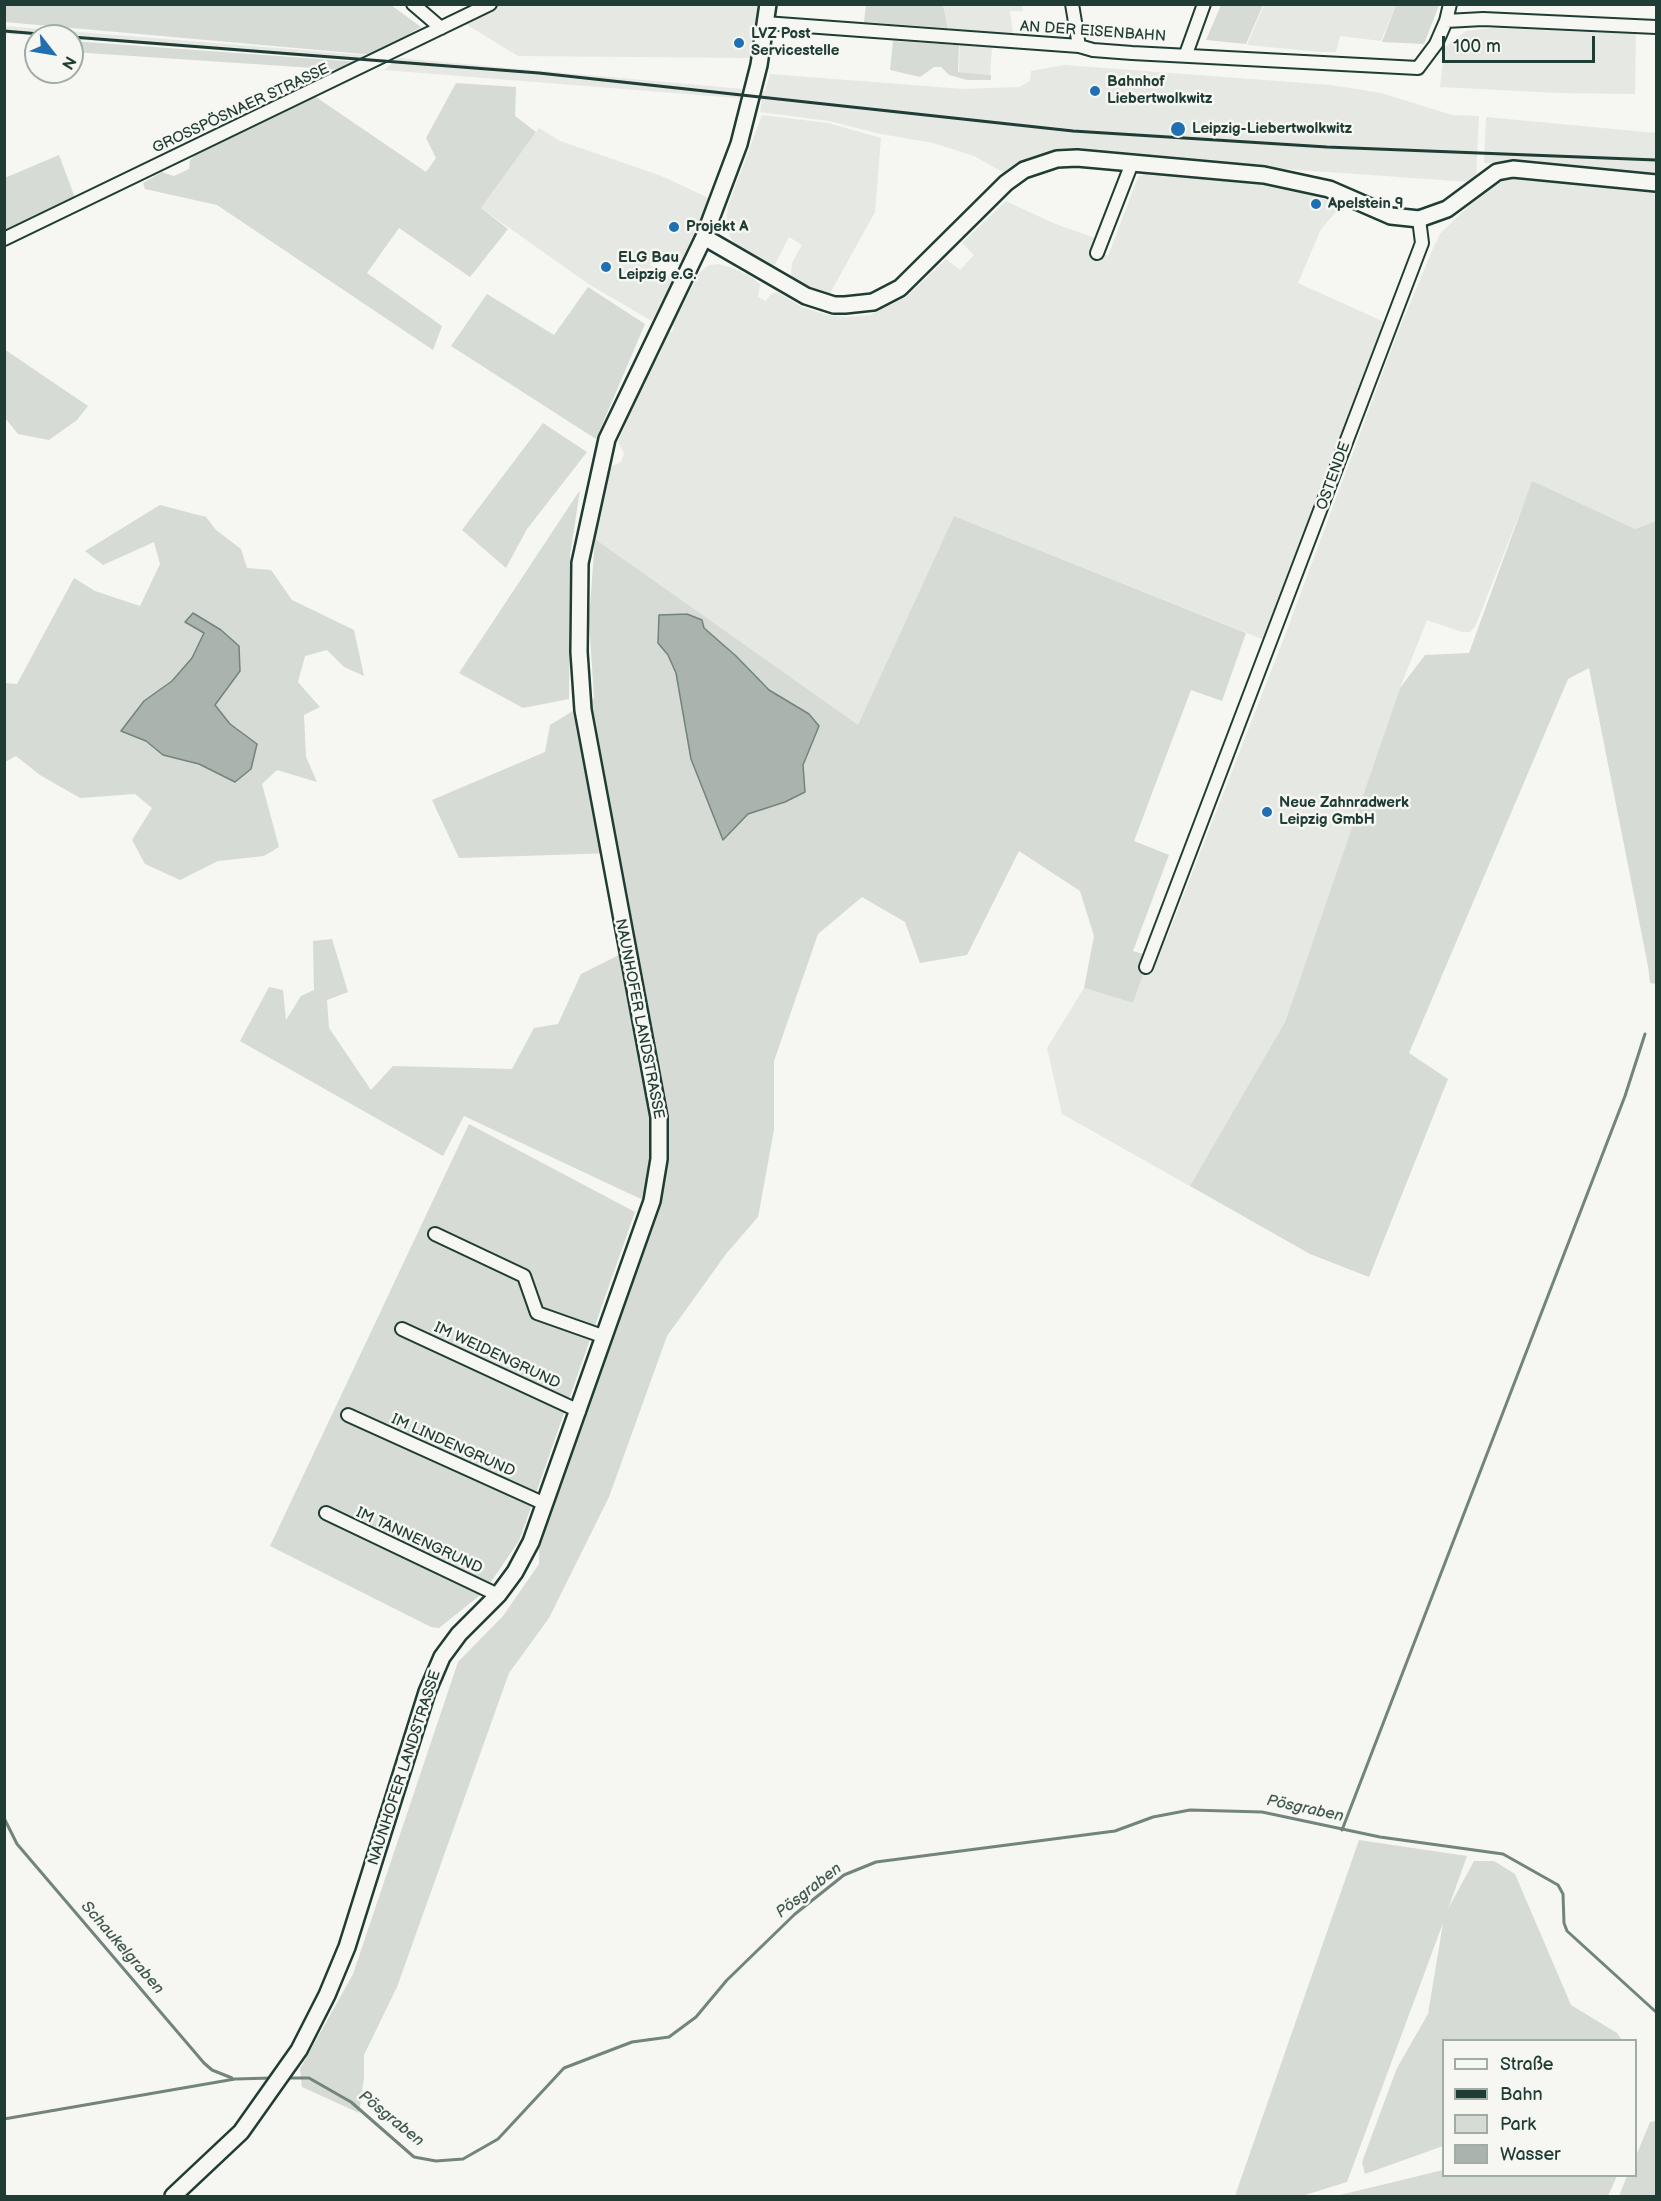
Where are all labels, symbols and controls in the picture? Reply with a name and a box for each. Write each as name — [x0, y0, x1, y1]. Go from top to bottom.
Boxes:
street label: AN DER EISENBAHN — [1019, 18, 1167, 46]
north arrow — [24, 24, 84, 84]
scale bar — [1445, 24, 1598, 62]
place label: LVZ Post Servicestelle — [751, 25, 839, 60]
marker: LVZ Post Servicestelle — [732, 36, 746, 50]
text: 100 m — [1453, 36, 1501, 57]
text: N — [57, 52, 79, 73]
street label: GROSSPÖSNAER STRASSE — [150, 60, 332, 158]
place label: Bahnhof Liebertwolkwitz — [1107, 73, 1212, 108]
marker: Bahnhof Liebertwolkwitz — [1088, 84, 1102, 98]
marker: Leipzig-Liebertwolkwitz — [1169, 120, 1187, 138]
place label: Leipzig-Liebertwolkwitz — [1192, 120, 1352, 138]
place label: Apelstein 9 — [1328, 195, 1404, 213]
marker: Apelstein 9 — [1309, 197, 1323, 211]
place label: Projekt A — [686, 218, 748, 236]
marker: Projekt A — [667, 220, 681, 234]
place label: ELG Bau Leipzig e.G. — [618, 249, 697, 284]
marker: ELG Bau Leipzig e.G. — [599, 260, 613, 274]
street label: OSTENDE — [1313, 439, 1355, 513]
place label: Neue Zahnradwerk Leipzig GmbH — [1279, 794, 1409, 829]
marker: Neue Zahnradwerk Leipzig GmbH — [1260, 805, 1274, 819]
street label: NAUNHOFER LANDSTRASSE — [611, 917, 667, 1121]
street label: IM WEIDENGRUND — [431, 1319, 563, 1393]
street label: IM LINDENGRUND — [388, 1411, 518, 1481]
street label: IM TANNENGRUND — [353, 1504, 485, 1578]
street label: NAUNHOFER LANDSTRASSE — [365, 1668, 445, 1868]
water label: Pösgraben — [1265, 1791, 1345, 1827]
water label: Pösgraben — [772, 1859, 846, 1923]
water label: Schaukelgraben — [76, 1898, 168, 1998]
legend — [1442, 2039, 1637, 2177]
text: Straße — [1500, 2054, 1553, 2075]
text: Bahn — [1500, 2084, 1543, 2105]
water label: Pösgraben — [355, 2087, 427, 2151]
text: Park — [1500, 2114, 1536, 2135]
text: Wasser — [1500, 2144, 1561, 2165]

